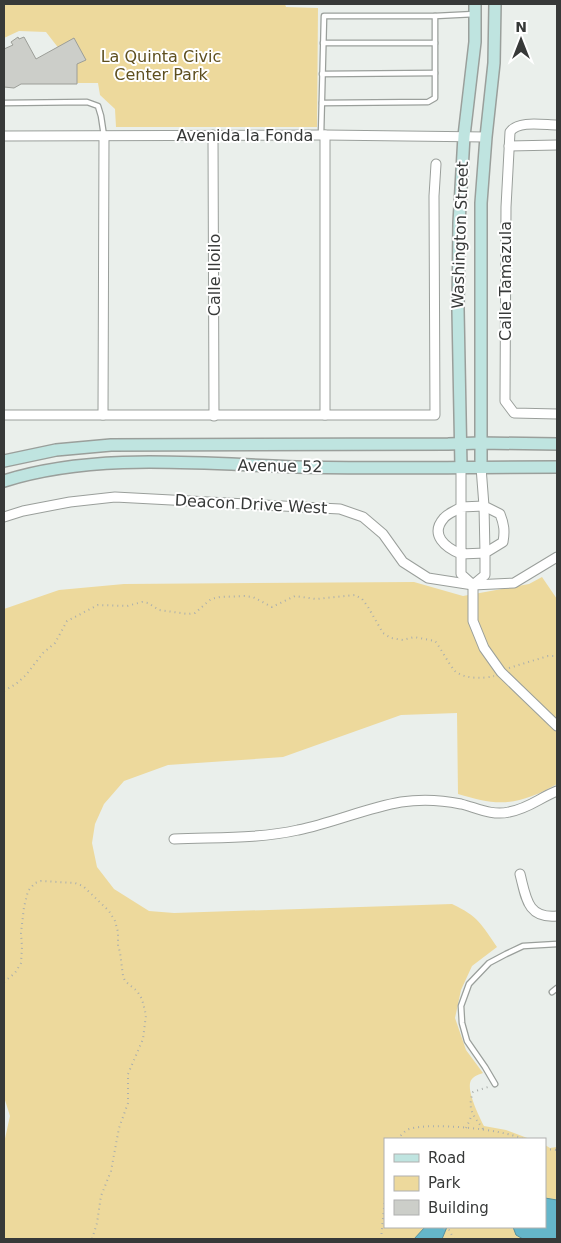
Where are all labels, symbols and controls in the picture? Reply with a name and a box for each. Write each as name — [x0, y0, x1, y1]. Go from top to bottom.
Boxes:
north arrow — [496, 15, 546, 65]
text: N — [515, 19, 527, 35]
park label: La Quinta Civic Center Park — [101, 47, 221, 84]
street label: Avenida la Fonda — [177, 126, 313, 145]
street label: Washington Street — [448, 161, 472, 309]
street label: Calle Tamazula — [496, 221, 515, 341]
street label: Calle Iloilo — [205, 234, 224, 316]
street label: Avenue 52 — [237, 456, 323, 476]
street label: Deacon Drive West — [174, 491, 328, 517]
legend — [384, 1138, 546, 1228]
text: Road — [428, 1149, 466, 1167]
text: Park — [428, 1174, 461, 1192]
text: Building — [428, 1199, 489, 1217]

